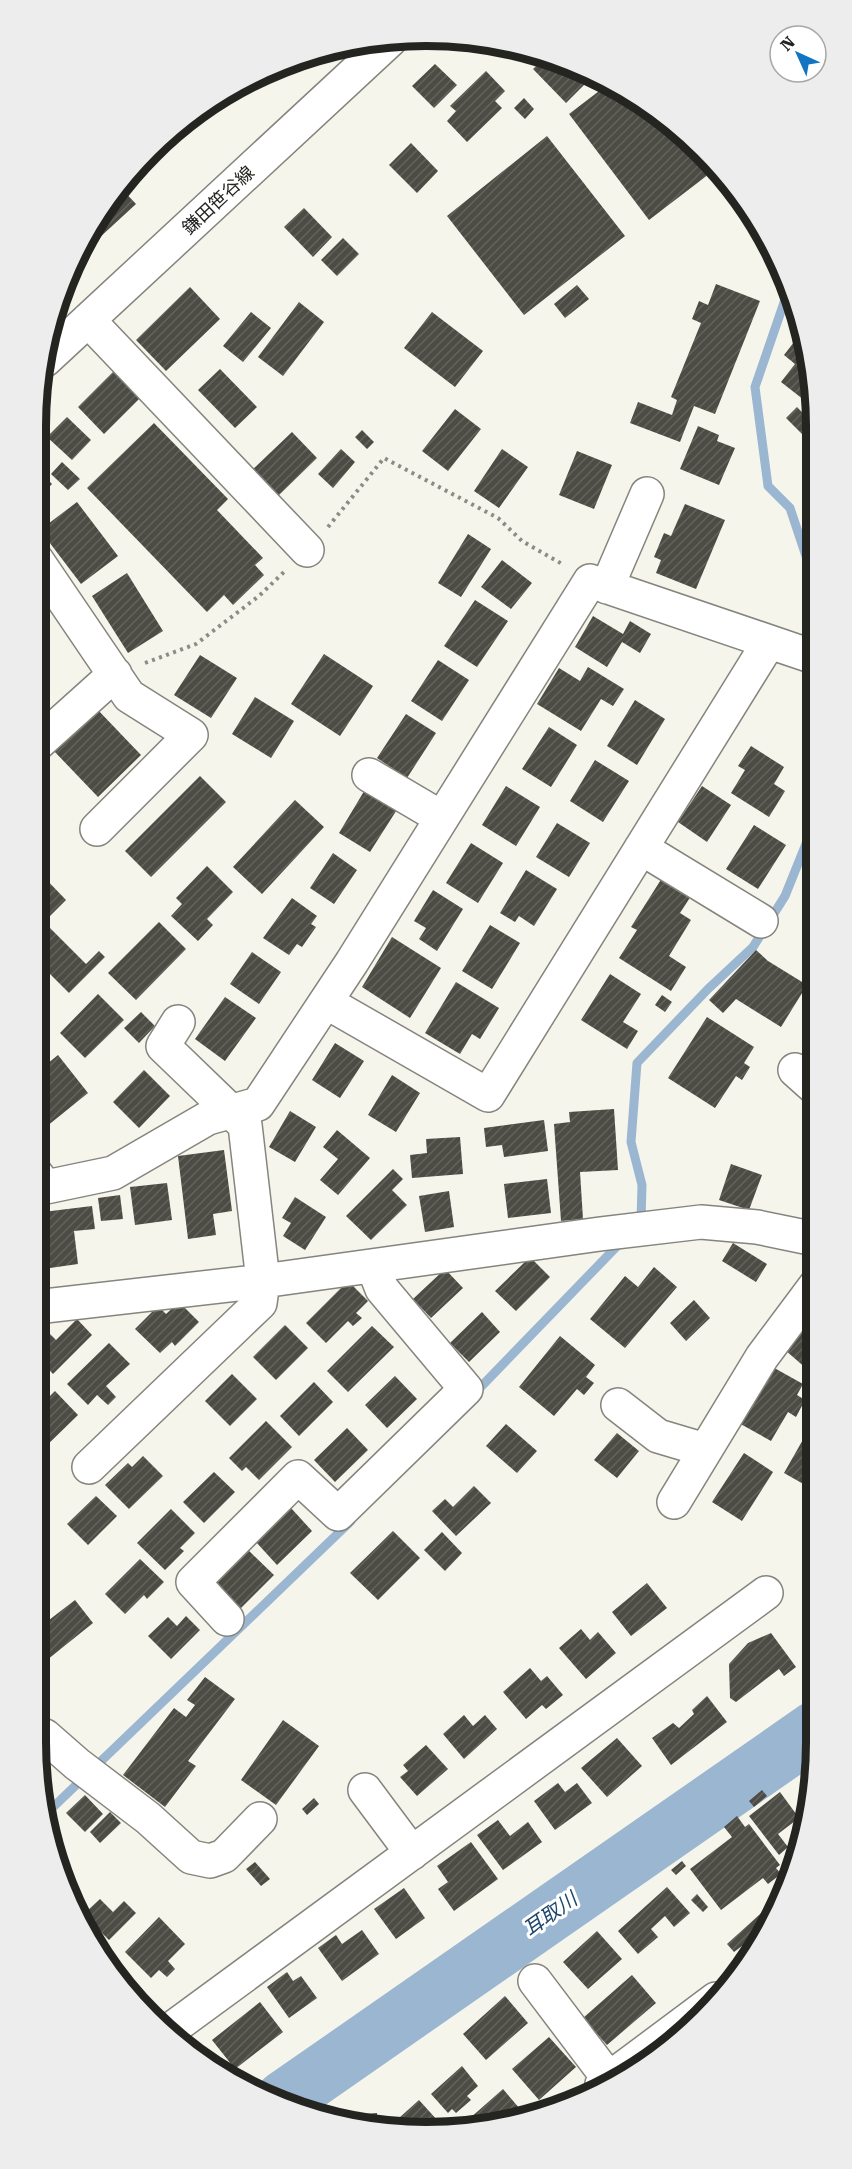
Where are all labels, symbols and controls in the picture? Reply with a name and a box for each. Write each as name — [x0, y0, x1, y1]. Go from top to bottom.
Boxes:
north arrow — [768, 24, 828, 84]
text: N — [777, 33, 799, 55]
street label: 鎌田笹谷線 — [178, 162, 258, 238]
water label: 耳取川 — [519, 1886, 583, 1941]

